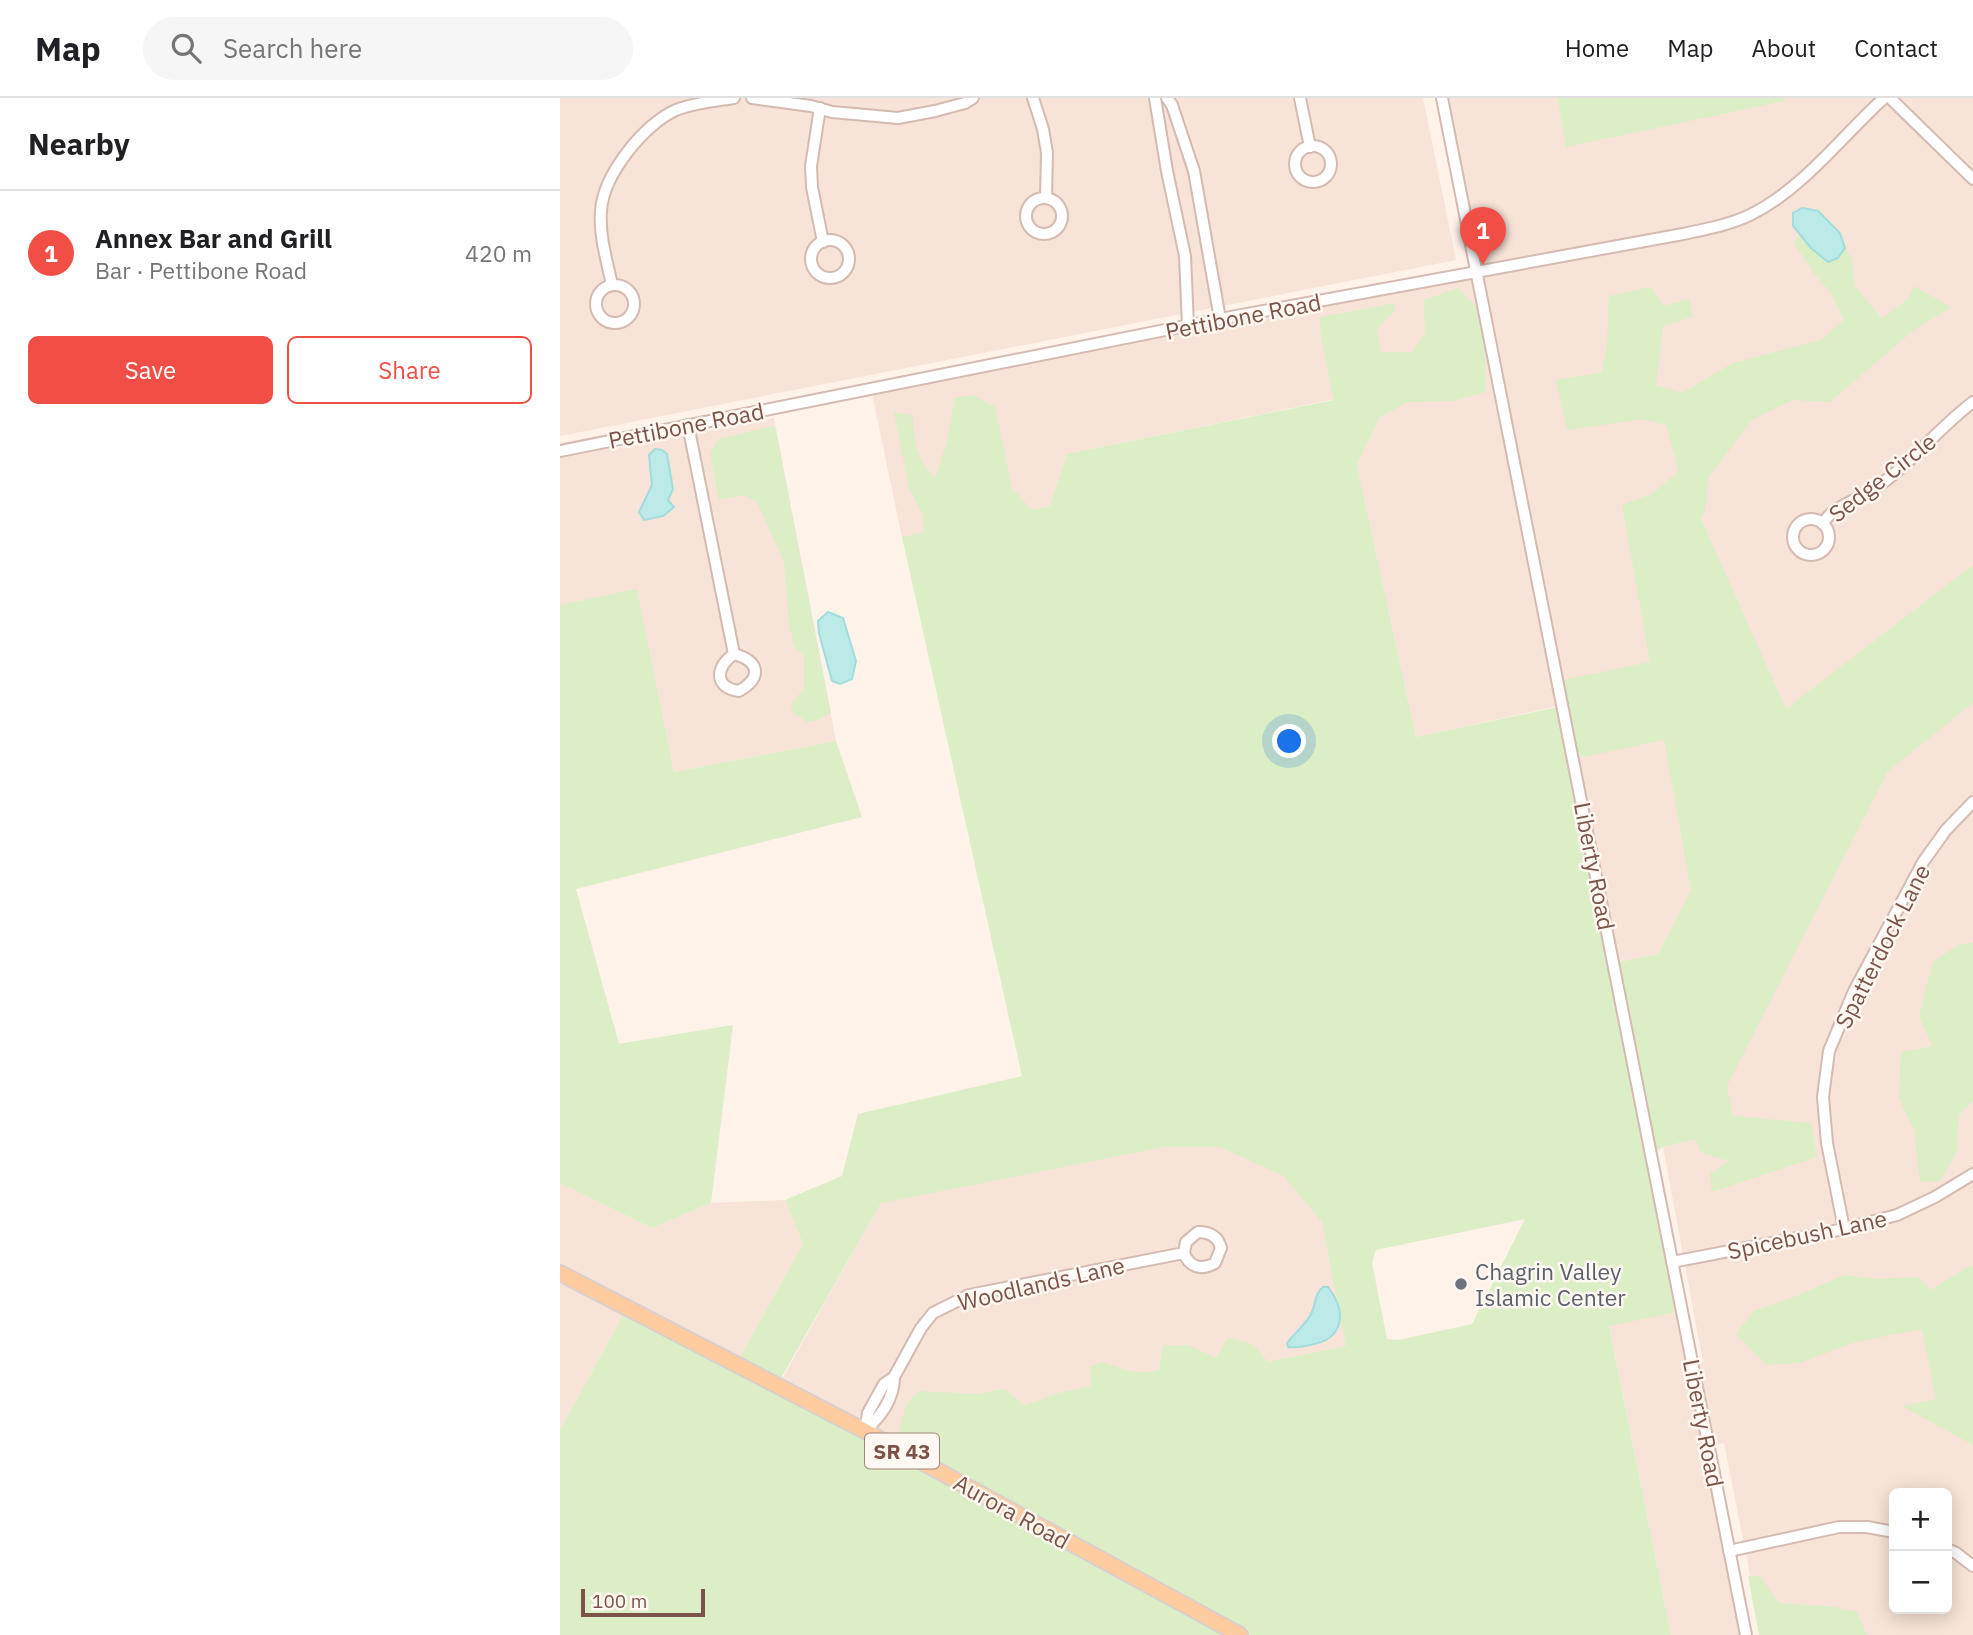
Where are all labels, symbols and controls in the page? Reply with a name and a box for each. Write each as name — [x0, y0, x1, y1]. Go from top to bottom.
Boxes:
search box — [143, 17, 633, 80]
text: Map — [35, 27, 101, 70]
icon: search — [167, 29, 205, 67]
text: Search here — [223, 31, 362, 65]
text: Home — [1565, 32, 1629, 64]
text: Map — [1667, 32, 1713, 64]
text: About — [1751, 32, 1816, 64]
text: Contact — [1854, 32, 1938, 64]
text: Nearby — [28, 124, 130, 163]
pin: 1 — [1460, 207, 1506, 265]
text: Annex Bar and Grill — [95, 221, 332, 255]
text: 1 — [44, 238, 58, 268]
text: 420 m — [465, 238, 532, 268]
text: Bar · Pettibone Road — [95, 255, 307, 285]
street label: Pettibone Road — [1163, 286, 1323, 346]
button: Save — [28, 336, 273, 404]
button: Share — [287, 336, 532, 404]
street label: Pettibone Road — [606, 395, 766, 455]
street label: Sedge Circle — [1822, 426, 1942, 528]
your location — [1272, 724, 1306, 758]
street label: Liberty Road — [1568, 800, 1622, 932]
street label: Spatterdock Lane — [1828, 859, 1936, 1033]
street label: Spicebush Lane — [1725, 1202, 1889, 1266]
street label: Woodlands Lane — [955, 1249, 1127, 1317]
place label: Chagrin Valley Islamic Center — [1475, 1256, 1626, 1312]
marker: Chagrin Valley Islamic Center — [1453, 1276, 1469, 1292]
street label: Liberty Road — [1677, 1357, 1731, 1489]
road number: SR 43 — [865, 1434, 939, 1468]
street label: Aurora Road — [949, 1467, 1075, 1555]
map controls — [1889, 1488, 1952, 1614]
button: + — [1889, 1488, 1952, 1551]
button: − — [1889, 1551, 1952, 1614]
scale bar — [581, 1586, 705, 1618]
text: 100 m — [592, 1589, 647, 1613]

